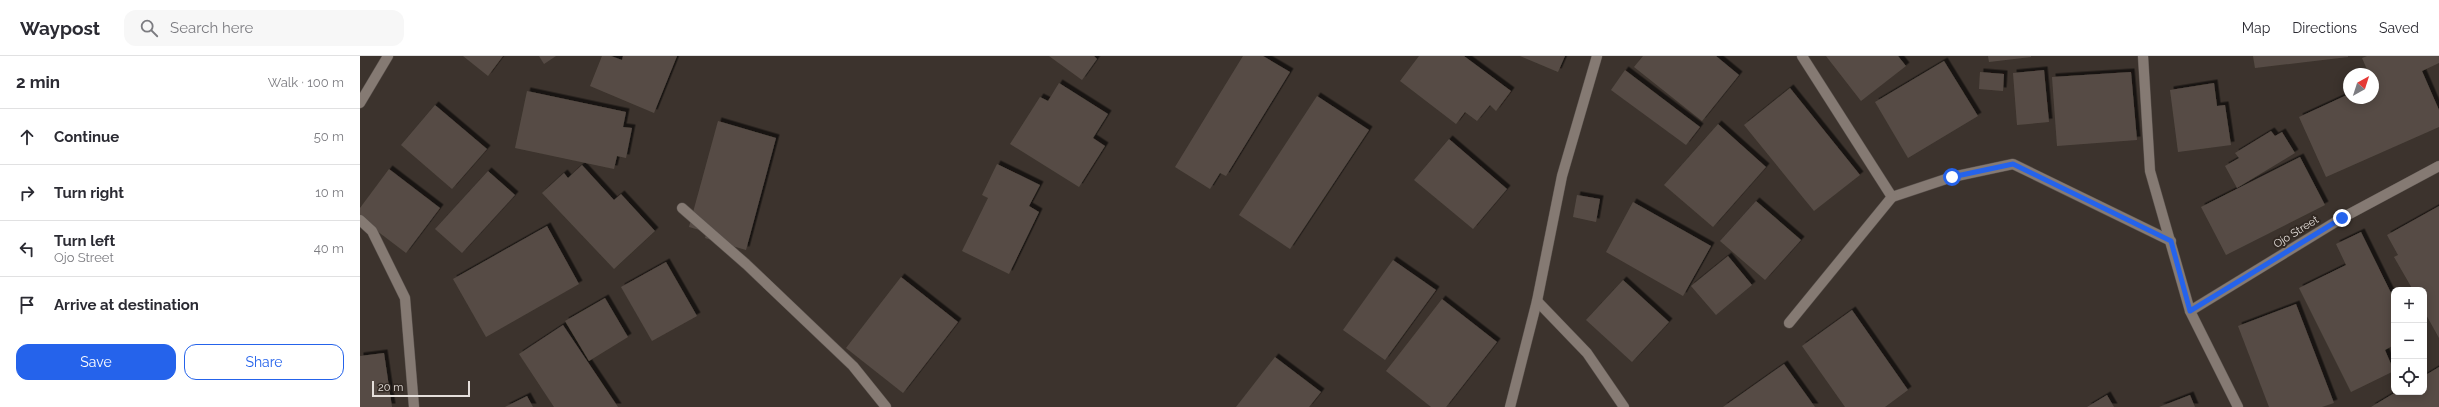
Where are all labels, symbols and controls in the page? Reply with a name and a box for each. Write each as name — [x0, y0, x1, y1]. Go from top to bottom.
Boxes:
search box — [124, 10, 404, 46]
text: Waypost — [20, 17, 100, 39]
icon: search — [138, 17, 160, 39]
text: Search here — [170, 19, 253, 37]
text: Map — [2242, 20, 2270, 36]
text: Directions — [2292, 20, 2357, 36]
text: Saved — [2379, 20, 2419, 36]
north arrow — [2343, 68, 2379, 104]
text: 2 min — [16, 72, 60, 92]
text: Walk · 100 m — [268, 75, 344, 90]
icon: ahead — [16, 126, 38, 148]
text: Continue — [54, 128, 119, 146]
text: 50 m — [314, 129, 344, 144]
route start — [1943, 168, 1961, 186]
icon: right — [16, 182, 38, 204]
text: Turn right — [54, 184, 124, 202]
text: 10 m — [315, 185, 344, 200]
route end — [2333, 209, 2351, 227]
street label: Ojo Street — [2271, 213, 2321, 251]
text: Turn left — [54, 232, 115, 250]
icon: left — [16, 238, 38, 260]
text: 40 m — [314, 241, 344, 256]
text: Ojo Street — [54, 250, 114, 265]
map controls — [2391, 287, 2427, 395]
button: + — [2391, 287, 2427, 323]
icon: arrive — [16, 294, 38, 316]
text: Arrive at destination — [54, 296, 199, 314]
button: − — [2391, 323, 2427, 359]
button: Save — [16, 344, 176, 380]
button: Share — [184, 344, 344, 380]
button: locate — [2391, 359, 2427, 395]
scale bar — [372, 379, 470, 398]
text: 20 m — [378, 381, 403, 394]

